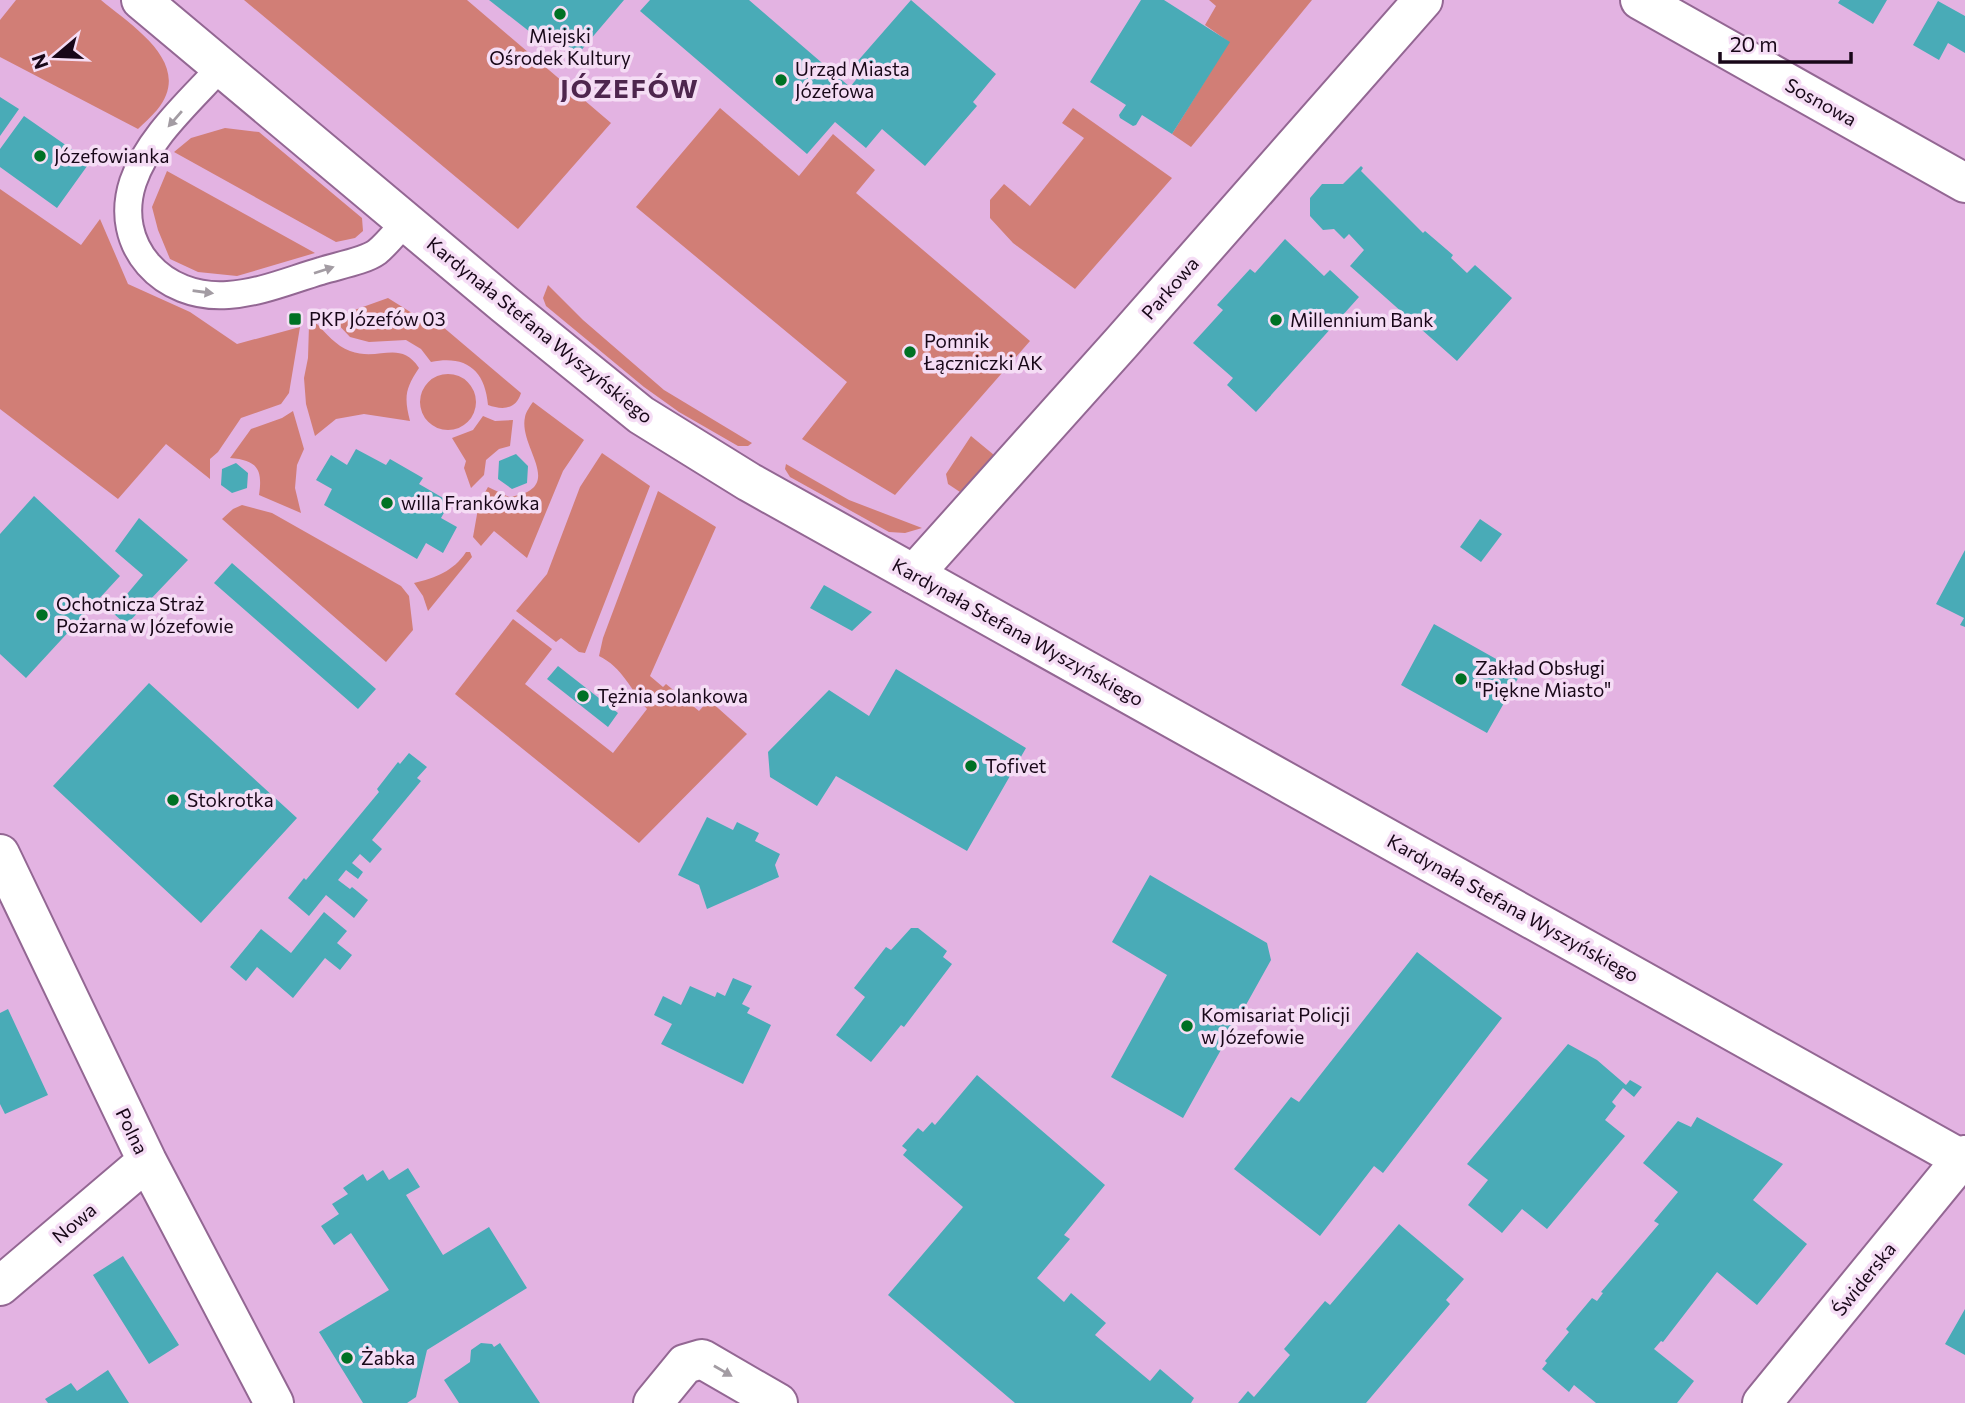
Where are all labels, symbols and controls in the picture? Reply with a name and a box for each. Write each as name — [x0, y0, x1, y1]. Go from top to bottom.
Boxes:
marker: Miejski Ośrodek Kultury — [552, 6, 568, 22]
north arrow — [21, 21, 91, 91]
scale bar — [1720, 21, 1851, 65]
place label: Miejski Ośrodek Kultury — [489, 24, 631, 69]
text: 20 m — [1730, 31, 1778, 56]
text: N — [26, 51, 53, 72]
place label: Urząd Miasta Józefowa — [795, 57, 910, 102]
district label: JÓZEFÓW — [560, 72, 700, 103]
marker: Urząd Miasta Józefowa — [773, 72, 789, 88]
street label: Sosnowa — [1782, 73, 1861, 130]
one-way arrow — [167, 110, 183, 128]
place label: Józefowianka — [54, 144, 169, 167]
marker: Józefowianka — [32, 148, 48, 164]
street label: Kardynała Stefana Wyszyńskiego — [423, 231, 658, 428]
street label: Parkowa — [1136, 252, 1203, 324]
one-way arrow — [314, 264, 335, 274]
one-way arrow — [192, 287, 214, 298]
place label: PKP Józefów 03 — [309, 307, 445, 330]
place label: Millennium Bank — [1290, 308, 1434, 331]
marker: PKP Józefów 03 — [287, 311, 303, 327]
marker: Millennium Bank — [1268, 312, 1284, 328]
place label: Pomnik Łączniczki AK — [923, 329, 1043, 374]
marker: Pomnik Łączniczki AK — [902, 344, 918, 360]
place label: willa Frankówka — [401, 491, 540, 514]
marker: willa Frankówka — [379, 495, 395, 511]
street label: Kardynała Stefana Wyszyńskiego — [889, 553, 1148, 710]
place label: Ochotnicza Straż Pożarna w Józefowie — [56, 592, 234, 637]
marker: Ochotnicza Straż Pożarna w Józefowie — [34, 607, 50, 623]
place label: Zakład Obsługi "Piękne Miasto" — [1475, 656, 1611, 701]
marker: Zakład Obsługi "Piękne Miasto" — [1453, 671, 1469, 687]
place label: Tężnia solankowa — [597, 684, 748, 707]
marker: Tężnia solankowa — [575, 688, 591, 704]
place label: Tofivet — [985, 754, 1047, 777]
marker: Tofivet — [963, 758, 979, 774]
place label: Stokrotka — [187, 788, 274, 811]
marker: Stokrotka — [165, 792, 181, 808]
street label: Kardynała Stefana Wyszyńskiego — [1384, 829, 1643, 986]
place label: Komisariat Policji w Józefowie — [1201, 1003, 1350, 1048]
marker: Komisariat Policji w Józefowie — [1179, 1018, 1195, 1034]
street label: Polna — [111, 1104, 153, 1158]
street label: Nowa — [47, 1198, 100, 1248]
street label: Świderska — [1826, 1237, 1900, 1320]
place label: Żabka — [361, 1346, 415, 1369]
marker: Żabka — [339, 1350, 355, 1366]
one-way arrow — [714, 1365, 733, 1377]

